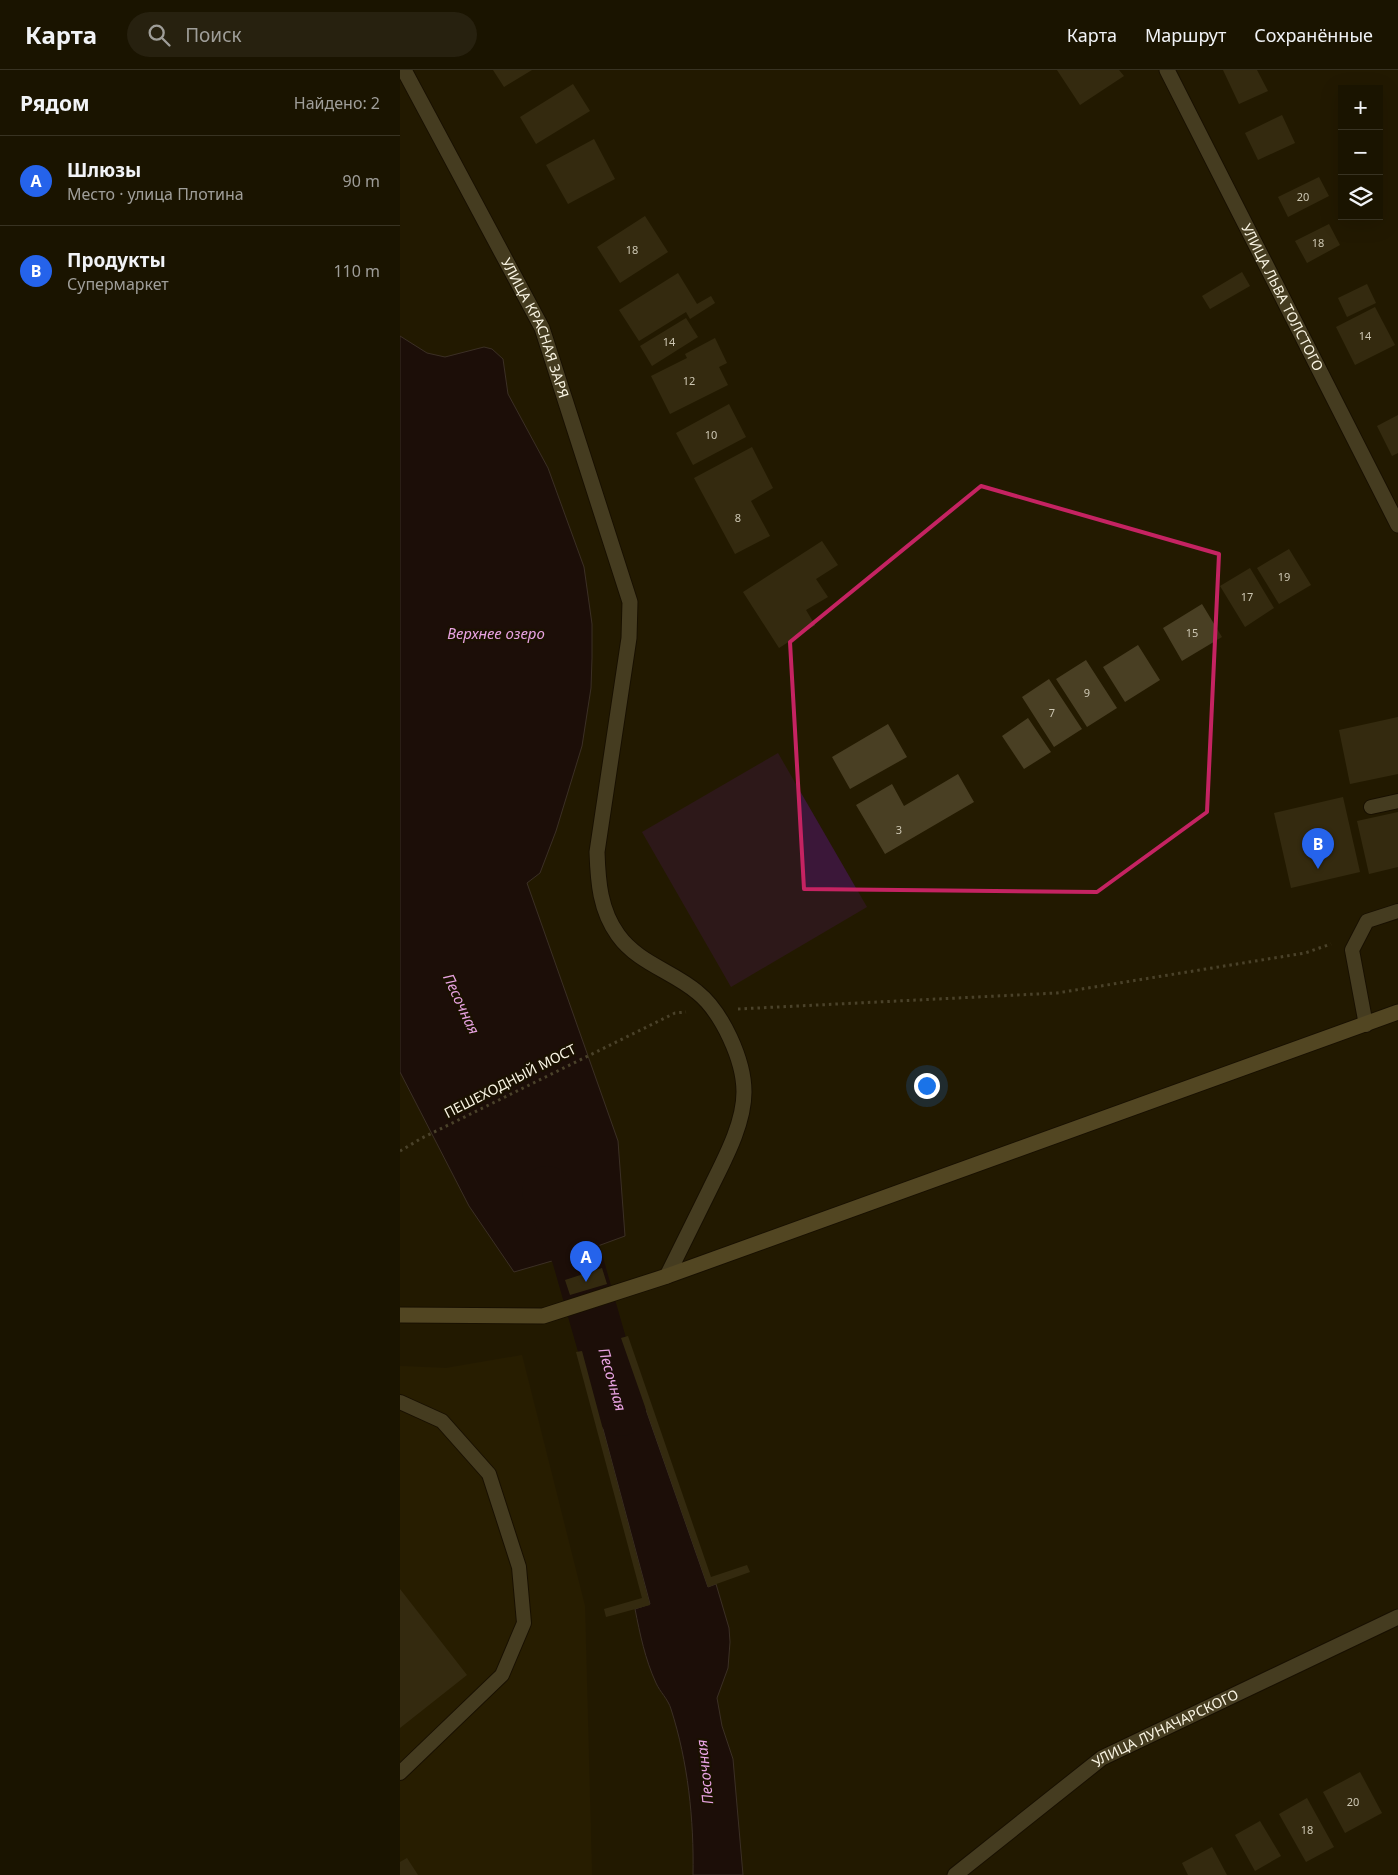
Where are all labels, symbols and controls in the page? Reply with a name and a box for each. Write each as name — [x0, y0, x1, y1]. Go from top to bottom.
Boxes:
search box — [127, 12, 477, 57]
text: Карта — [25, 18, 97, 51]
icon: search — [145, 21, 173, 49]
text: Поиск — [185, 22, 242, 48]
text: Карта — [1067, 23, 1117, 47]
text: Маршрут — [1145, 23, 1226, 47]
text: Сохранённые — [1254, 23, 1373, 47]
map controls — [1338, 85, 1383, 220]
button: + — [1338, 85, 1383, 130]
text: Рядом — [20, 89, 90, 117]
text: Найдено: 2 — [294, 92, 380, 114]
button: − — [1338, 130, 1383, 175]
text: Шлюзы — [67, 157, 141, 183]
text: A — [30, 170, 42, 192]
text: 90 m — [343, 170, 380, 192]
button: layers — [1338, 175, 1383, 220]
text: Место · улица Плотина — [67, 183, 244, 205]
house number: 20 — [1297, 189, 1309, 204]
street label: УЛИЦА ЛЬВА ТОЛСТОГО — [1237, 220, 1328, 374]
house number: 18 — [1312, 235, 1324, 250]
house number: 18 — [626, 242, 638, 257]
text: Продукты — [67, 247, 166, 273]
street label: УЛИЦА КРАСНАЯ ЗАРЯ — [497, 254, 574, 400]
text: B — [31, 260, 41, 282]
text: 110 m — [333, 260, 380, 282]
text: Супермаркет — [67, 273, 169, 295]
house number: 14 — [1359, 328, 1372, 343]
house number: 14 — [663, 334, 676, 349]
house number: 12 — [683, 373, 695, 388]
house number: 10 — [705, 427, 717, 442]
house number: 8 — [735, 510, 741, 525]
house number: 19 — [1278, 569, 1290, 584]
house number: 17 — [1241, 589, 1253, 604]
water label: Верхнее озеро — [447, 623, 545, 643]
house number: 15 — [1186, 625, 1198, 640]
house number: 9 — [1084, 685, 1090, 700]
house number: 7 — [1049, 705, 1055, 720]
house number: 3 — [896, 822, 902, 837]
pin: B — [1302, 828, 1334, 869]
water label: Песочная — [439, 970, 485, 1038]
street label: ПЕШЕХОДНЫЙ МОСТ — [441, 1039, 579, 1122]
your location — [914, 1073, 940, 1099]
pin: A — [570, 1241, 602, 1282]
water label: Песочная — [594, 1345, 632, 1414]
street label: УЛИЦА ЛУНАЧАРСКОГО — [1088, 1684, 1241, 1771]
water label: Песочная — [691, 1738, 717, 1805]
house number: 20 — [1347, 1794, 1359, 1809]
house number: 18 — [1301, 1822, 1313, 1837]

